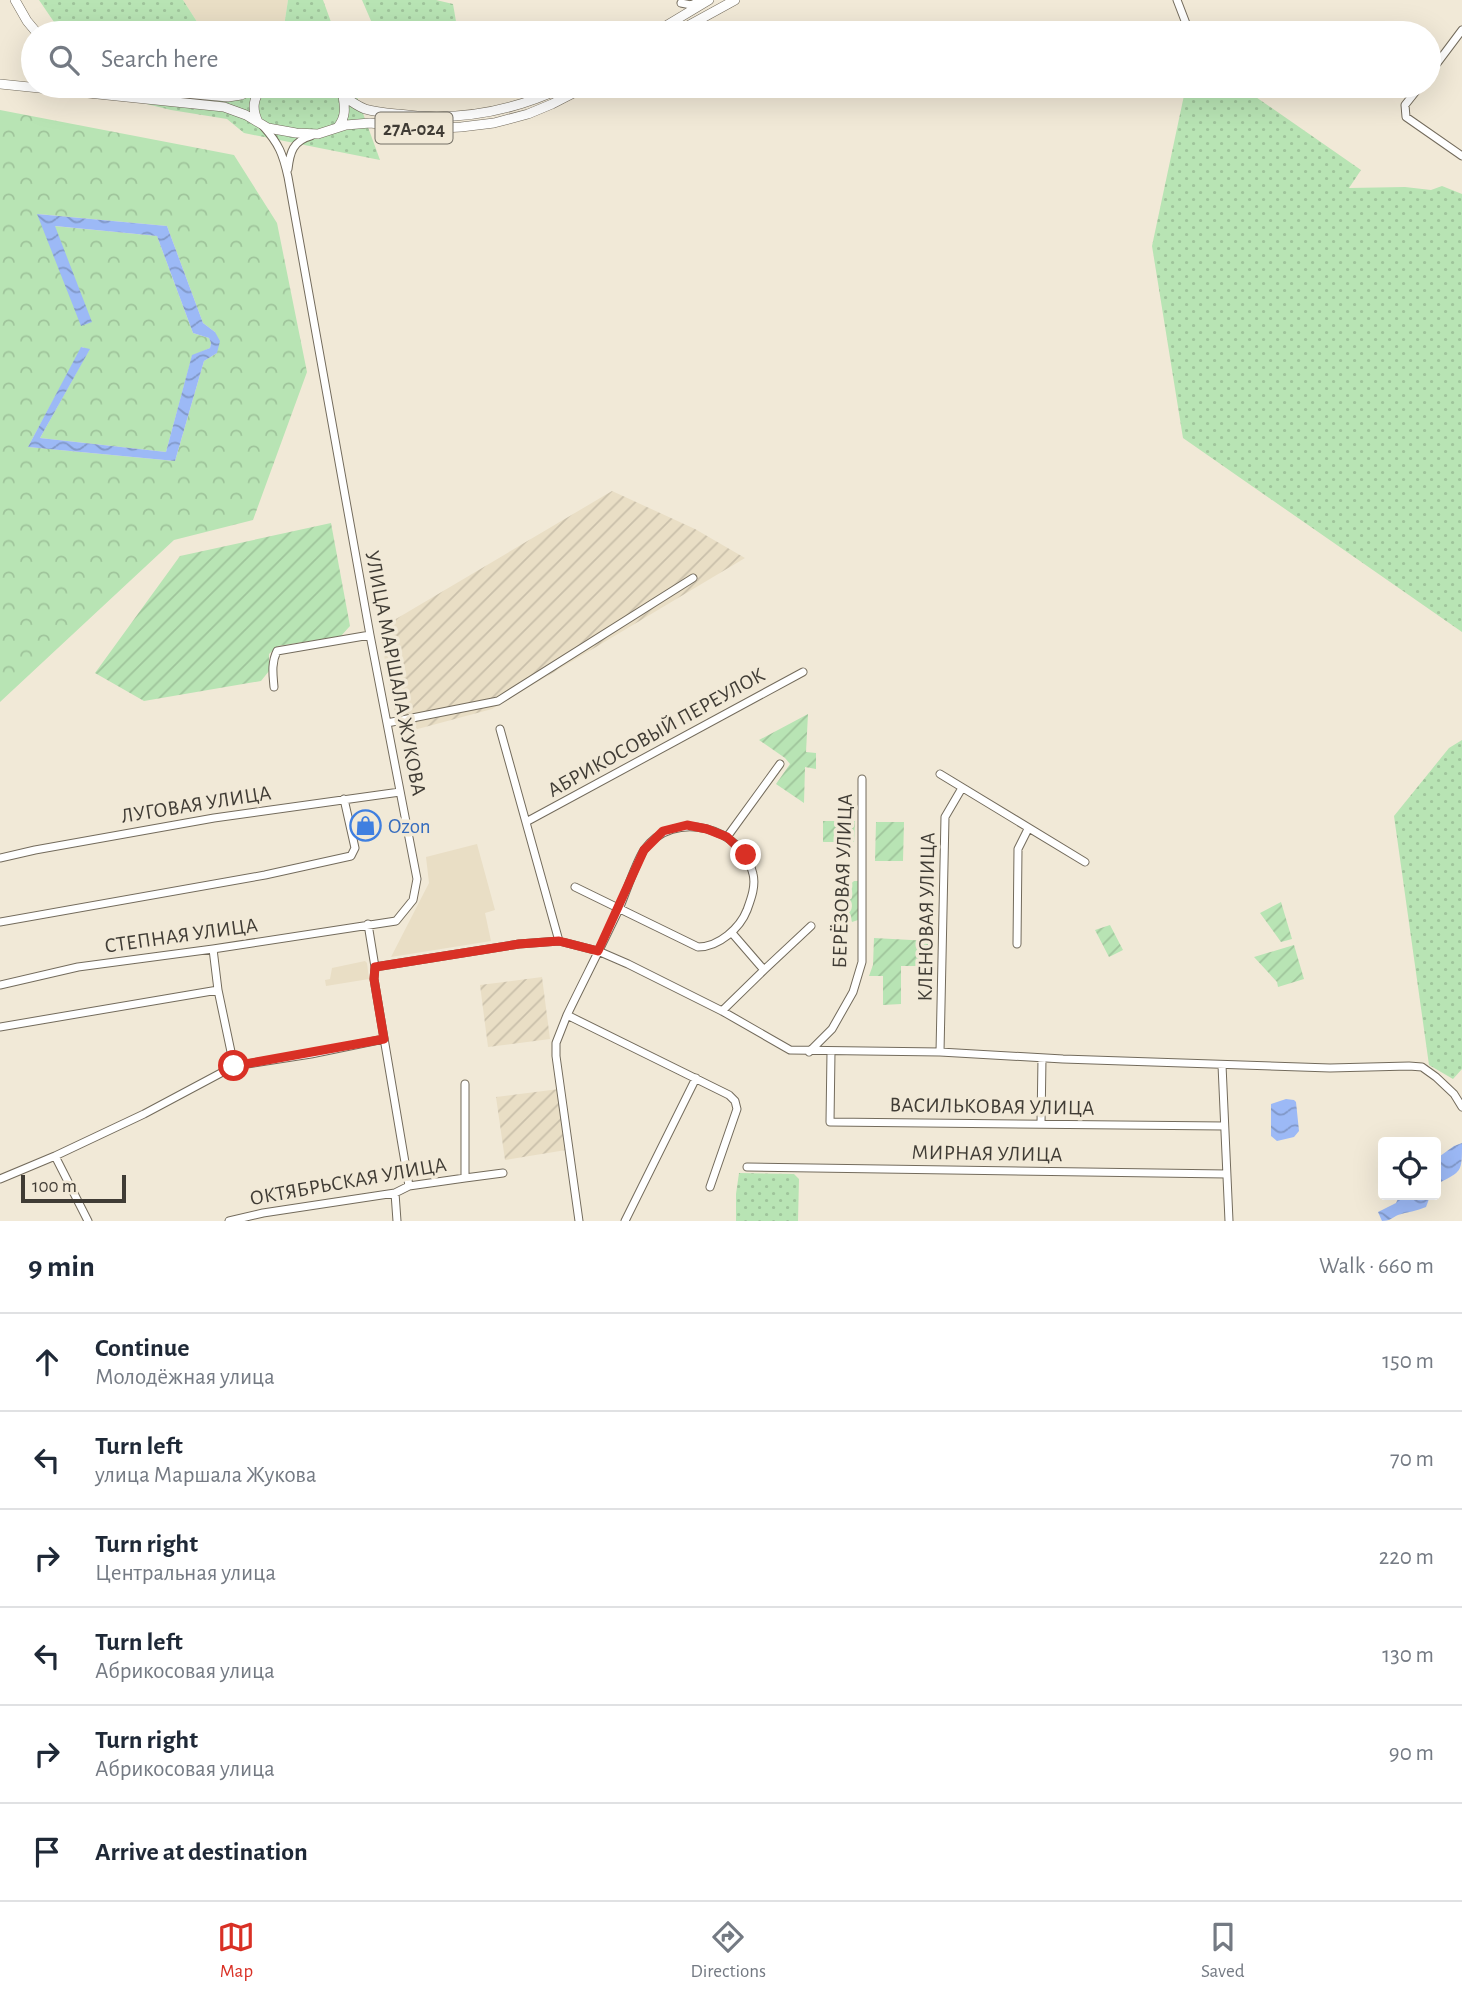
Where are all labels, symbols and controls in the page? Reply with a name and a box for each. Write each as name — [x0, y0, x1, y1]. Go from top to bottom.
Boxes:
search box — [21, 21, 1441, 98]
icon: search — [45, 41, 83, 79]
text: Search here — [101, 46, 219, 72]
road number: 27А-024 — [376, 112, 452, 144]
street label: УЛИЦА МАРШАЛА ЖУКОВА — [361, 549, 430, 797]
street label: АБРИКОСОВЫЙ ПЕРЕУЛОК — [544, 663, 768, 801]
street label: ЛУГОВАЯ УЛИЦА — [120, 782, 273, 827]
street label: БЕРЁЗОВАЯ УЛИЦА — [828, 793, 856, 969]
shop icon: Ozon — [348, 809, 382, 843]
place label: Ozon — [388, 816, 431, 837]
street label: КЛЕНОВАЯ УЛИЦА — [915, 832, 938, 1002]
route end — [730, 839, 761, 870]
street label: СТЕПНАЯ УЛИЦА — [103, 914, 259, 957]
route start — [218, 1050, 249, 1081]
street label: ВАСИЛЬКОВАЯ УЛИЦА — [889, 1094, 1095, 1119]
map controls — [1378, 1137, 1441, 1200]
button: locate — [1378, 1137, 1441, 1200]
street label: МИРНАЯ УЛИЦА — [911, 1142, 1063, 1165]
street label: ОКТЯБРЬСКАЯ УЛИЦА — [248, 1154, 448, 1209]
scale bar — [21, 1172, 126, 1204]
text: 100 m — [32, 1177, 77, 1196]
text: 9 min — [28, 1252, 95, 1282]
text: Walk · 660 m — [1319, 1255, 1434, 1278]
text: Continue — [95, 1335, 190, 1361]
icon: ahead — [28, 1343, 66, 1381]
text: 150 m — [1382, 1350, 1434, 1373]
text: Молодёжная улица — [95, 1366, 275, 1389]
text: Turn left — [95, 1433, 183, 1459]
icon: left — [28, 1441, 66, 1479]
text: 70 m — [1390, 1448, 1434, 1471]
text: улица Маршала Жукова — [95, 1464, 317, 1487]
text: Turn right — [95, 1531, 198, 1557]
icon: right — [28, 1539, 66, 1577]
text: 220 m — [1379, 1546, 1434, 1569]
text: Центральная улица — [95, 1562, 276, 1585]
text: Turn left — [95, 1629, 183, 1655]
icon: left — [28, 1637, 66, 1675]
text: 130 m — [1382, 1644, 1434, 1667]
text: Абрикосовая улица — [95, 1660, 275, 1683]
text: Turn right — [95, 1727, 198, 1753]
icon: right — [28, 1735, 66, 1773]
text: 90 m — [1389, 1742, 1434, 1765]
text: Абрикосовая улица — [95, 1758, 275, 1781]
icon: arrive — [28, 1833, 66, 1871]
text: Arrive at destination — [95, 1839, 308, 1865]
tab: Map — [217, 1918, 255, 1983]
tab: Directions — [690, 1918, 766, 1983]
tab: Saved — [1201, 1918, 1245, 1983]

